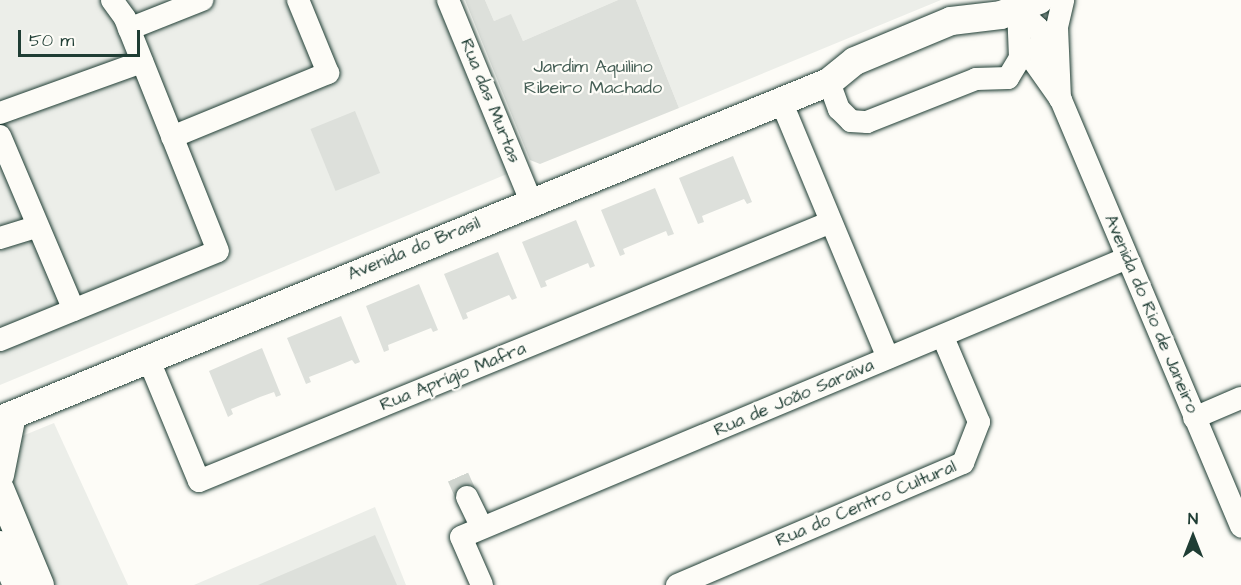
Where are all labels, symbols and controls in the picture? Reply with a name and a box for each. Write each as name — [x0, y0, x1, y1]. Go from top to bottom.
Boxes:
scale bar — [21, 18, 142, 56]
text: 50 m — [29, 28, 74, 53]
street label: Rua das Murtas — [455, 36, 525, 166]
park label: Jardim Aquilino Ribeiro Machado — [524, 57, 662, 100]
street label: Avenida do Rio de Janeiro — [1099, 211, 1203, 417]
street label: Avenida do Brasil — [345, 213, 483, 285]
street label: Rua Aprígio Mafra — [377, 338, 529, 416]
street label: Rua de João Saraiva — [711, 355, 877, 441]
street label: Rua do Centro Cultural — [773, 456, 959, 552]
north arrow — [1163, 507, 1223, 567]
text: N — [1188, 508, 1198, 530]

